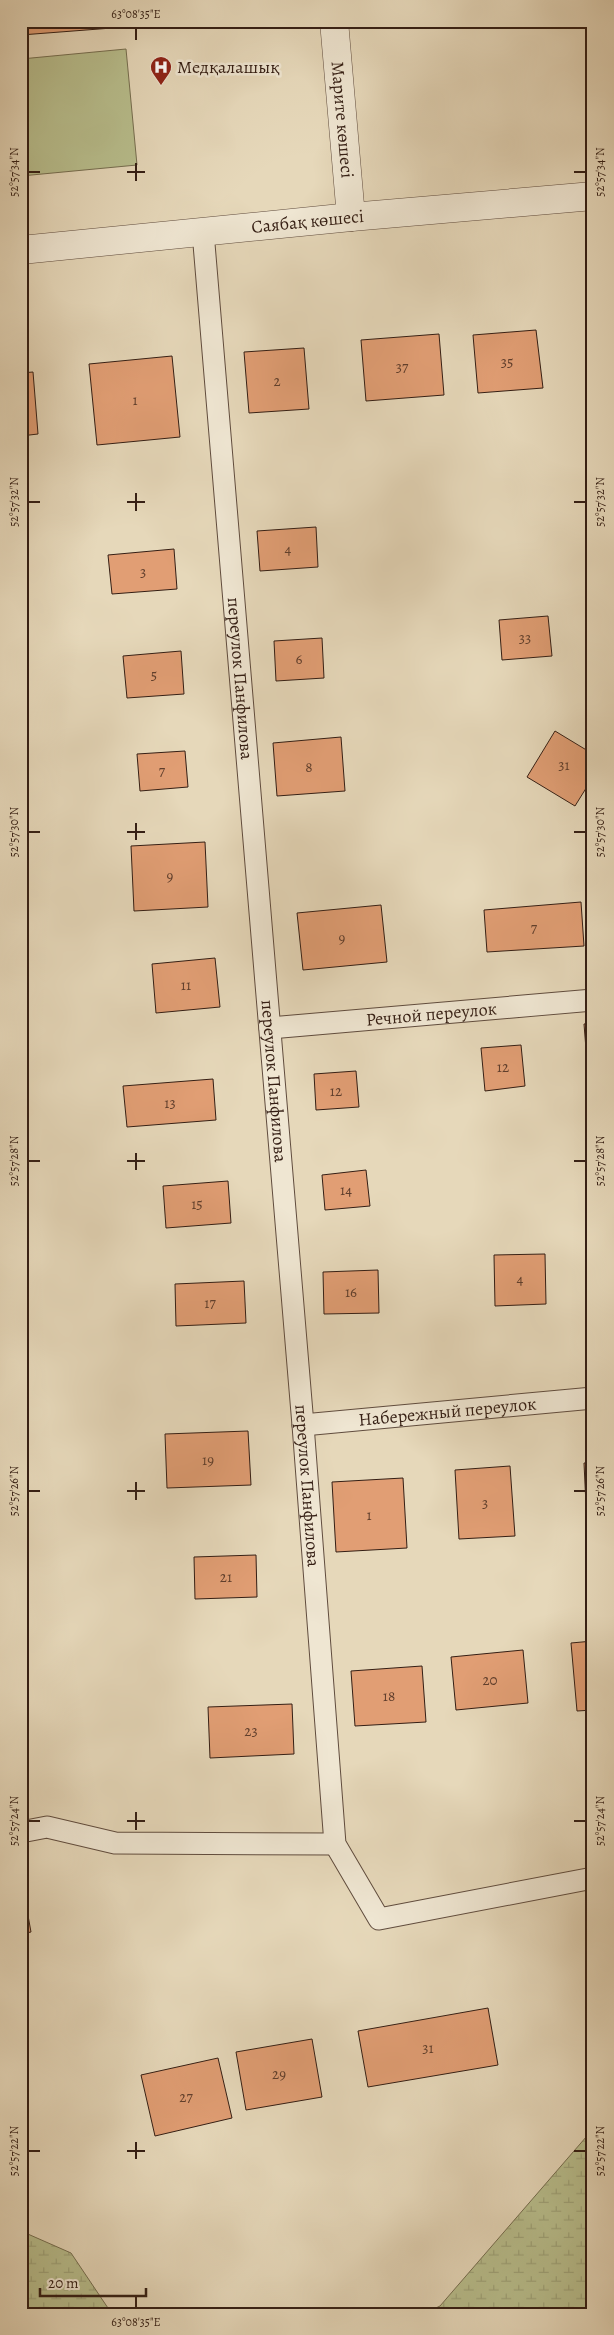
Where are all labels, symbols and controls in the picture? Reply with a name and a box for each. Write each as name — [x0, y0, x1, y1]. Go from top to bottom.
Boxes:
text: 63°08'35"E — [111, 6, 161, 22]
hospital icon: Медқалашық — [149, 55, 173, 86]
place label: Медқалашық — [177, 55, 280, 79]
street label: Марите көшесі — [326, 60, 360, 179]
text: 52°57'34"N — [6, 147, 22, 197]
text: 52°57'34"N — [592, 147, 608, 197]
street label: Саябақ көшесі — [250, 204, 365, 239]
house number: 35 — [501, 352, 513, 372]
house number: 37 — [396, 357, 409, 377]
house number: 2 — [273, 371, 281, 391]
house number: 1 — [132, 390, 138, 410]
text: 52°57'32"N — [6, 477, 22, 527]
text: 52°57'32"N — [592, 477, 608, 527]
house number: 4 — [285, 539, 292, 559]
house number: 3 — [140, 562, 146, 582]
street label: переулок Панфилова — [222, 596, 259, 761]
house number: 33 — [519, 628, 531, 648]
house number: 6 — [296, 649, 303, 669]
house number: 5 — [151, 665, 157, 685]
house number: 31 — [558, 755, 570, 775]
house number: 8 — [305, 757, 313, 777]
house number: 7 — [159, 761, 166, 781]
text: 52°57'30"N — [6, 806, 22, 857]
text: 52°57'30"N — [592, 806, 608, 857]
house number: 9 — [167, 866, 174, 886]
house number: 7 — [531, 918, 538, 938]
house number: 9 — [339, 928, 346, 948]
house number: 11 — [181, 975, 191, 995]
street label: Речной переулок — [365, 996, 498, 1032]
street label: переулок Панфилова — [255, 999, 293, 1164]
house number: 12 — [497, 1057, 509, 1077]
house number: 12 — [330, 1081, 342, 1101]
house number: 13 — [164, 1093, 176, 1113]
text: 52°57'28"N — [6, 1135, 22, 1186]
text: 52°57'28"N — [592, 1135, 608, 1186]
house number: 14 — [340, 1180, 352, 1200]
house number: 15 — [191, 1194, 203, 1214]
house number: 4 — [517, 1269, 524, 1289]
house number: 16 — [345, 1282, 357, 1302]
house number: 17 — [204, 1293, 216, 1313]
street label: Набережный переулок — [357, 1391, 537, 1432]
street label: переулок Панфилова — [289, 1403, 326, 1568]
house number: 19 — [202, 1450, 214, 1470]
text: 52°57'26"N — [6, 1466, 22, 1516]
text: 52°57'26"N — [592, 1466, 608, 1516]
house number: 3 — [482, 1493, 488, 1513]
house number: 1 — [366, 1505, 372, 1525]
house number: 21 — [220, 1567, 232, 1587]
house number: 20 — [482, 1670, 498, 1690]
house number: 18 — [383, 1686, 395, 1706]
house number: 23 — [244, 1721, 258, 1741]
text: 52°57'24"N — [6, 1796, 22, 1846]
text: 52°57'24"N — [592, 1796, 608, 1846]
house number: 31 — [422, 2038, 434, 2058]
house number: 29 — [272, 2064, 286, 2084]
house number: 27 — [179, 2087, 193, 2107]
text: 52°57'22"N — [6, 2125, 22, 2176]
text: 52°57'22"N — [592, 2125, 608, 2176]
scale bar — [40, 2265, 146, 2297]
text: 20 m — [48, 2273, 79, 2293]
text: 63°08'35"E — [111, 2314, 161, 2330]

